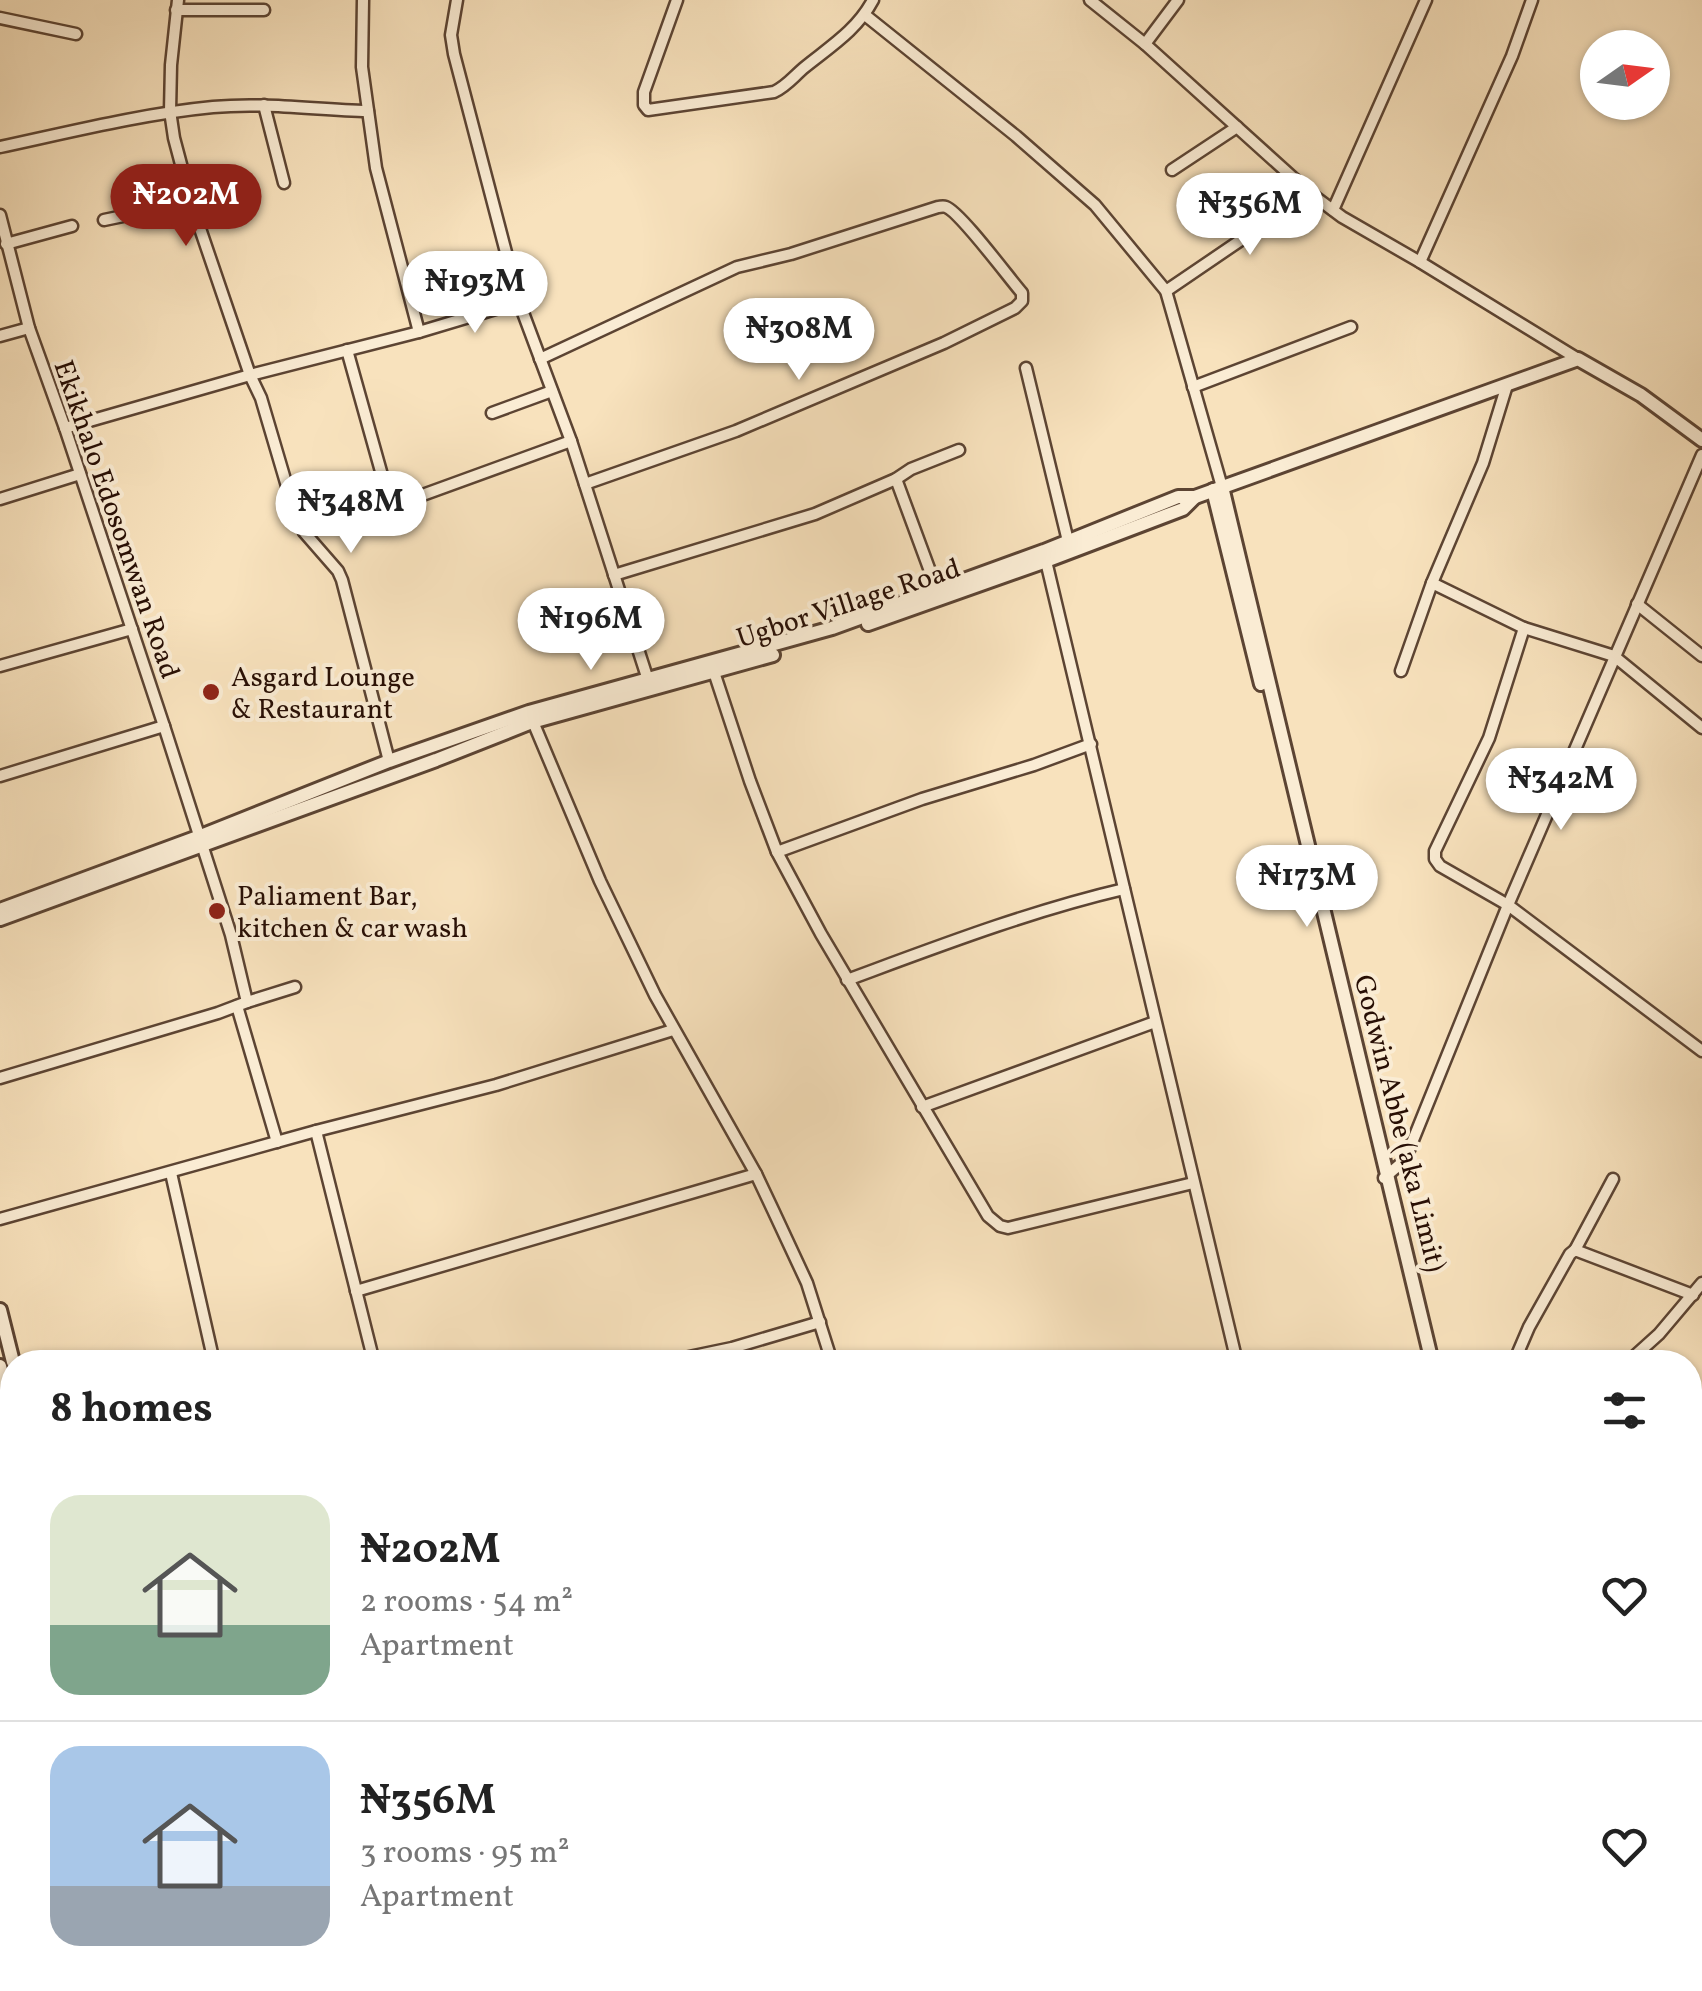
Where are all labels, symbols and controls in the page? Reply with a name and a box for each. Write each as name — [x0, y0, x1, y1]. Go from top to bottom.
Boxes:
north arrow — [1580, 30, 1670, 120]
map controls — [1580, 30, 1670, 120]
pin: ₦202M — [116, 164, 256, 249]
pin: ₦356M — [1180, 173, 1320, 258]
text: ₦202M — [133, 174, 239, 218]
text: ₦356M — [1198, 183, 1302, 227]
pin: ₦193M — [405, 251, 545, 336]
text: ₦193M — [425, 261, 525, 305]
pin: ₦308M — [729, 298, 869, 383]
text: ₦308M — [745, 308, 853, 352]
street label: Ekikhalo Edosomwan Road — [43, 355, 189, 684]
pin: ₦348M — [281, 471, 421, 556]
text: ₦348M — [298, 481, 405, 525]
street label: Ugbor Village Road — [732, 550, 966, 659]
pin: ₦196M — [521, 588, 661, 673]
text: ₦196M — [540, 598, 642, 642]
place label: Asgard Lounge & Restaurant — [231, 659, 415, 730]
marker: Asgard Lounge & Restaurant — [200, 681, 222, 703]
pin: ₦342M — [1491, 748, 1631, 833]
text: ₦342M — [1508, 758, 1614, 802]
pin: ₦173M — [1237, 845, 1377, 930]
text: ₦173M — [1258, 855, 1356, 899]
place label: Paliament Bar, kitchen & car wash — [237, 878, 468, 949]
marker: Paliament Bar, kitchen & car wash — [206, 900, 228, 922]
street label: Godwin Abbe (aka Limit) — [1343, 971, 1454, 1276]
text: 8 homes — [50, 1381, 213, 1440]
icon: filters — [1597, 1383, 1652, 1438]
text: ₦202M — [360, 1522, 500, 1581]
icon: home — [130, 1535, 250, 1655]
icon: heart — [1597, 1568, 1652, 1623]
text: 2 rooms · 54 m² — [360, 1581, 573, 1625]
text: Apartment — [360, 1625, 514, 1669]
text: ₦356M — [360, 1773, 496, 1832]
icon: home — [130, 1786, 250, 1906]
icon: heart — [1597, 1819, 1652, 1874]
text: 3 rooms · 95 m² — [360, 1832, 570, 1876]
text: Apartment — [360, 1876, 514, 1920]

